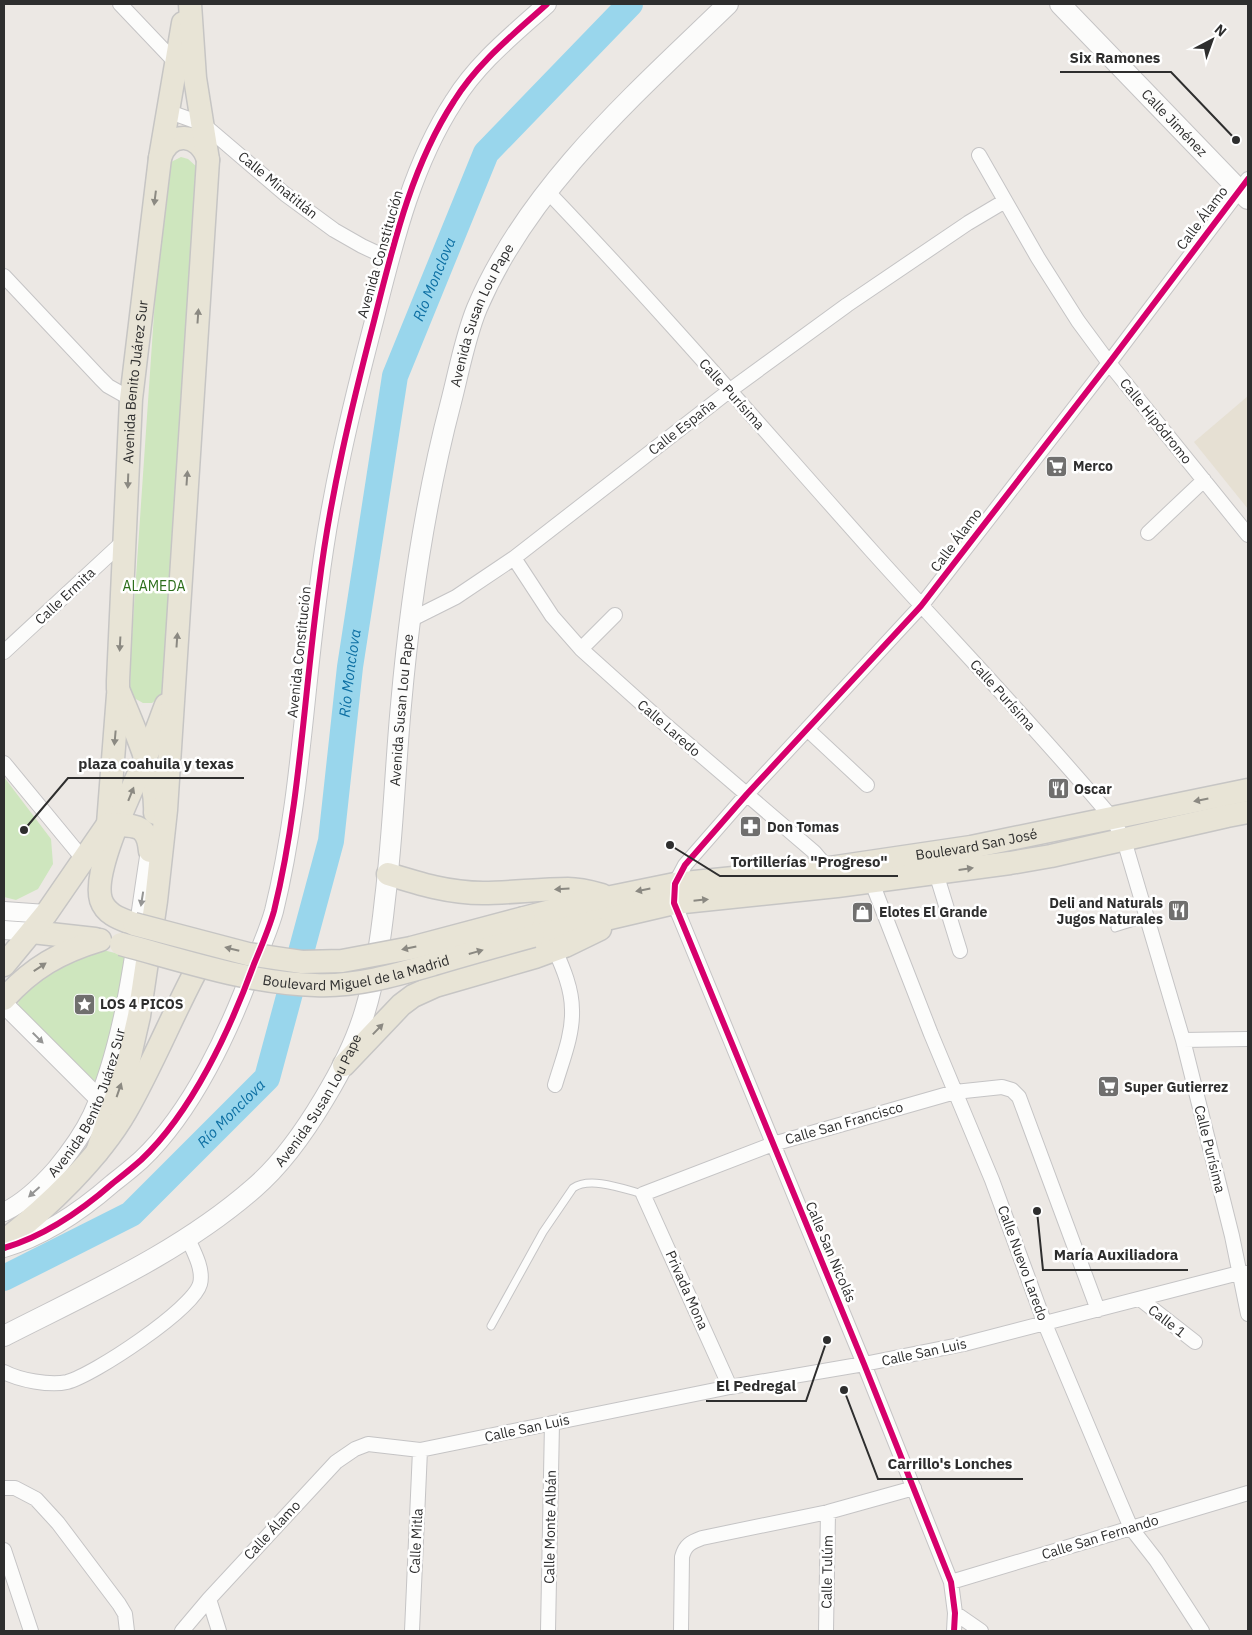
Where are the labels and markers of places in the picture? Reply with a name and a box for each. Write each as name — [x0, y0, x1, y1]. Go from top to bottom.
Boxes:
callout: Six Ramones — [1060, 42, 1171, 72]
supermarket icon: Merco — [1045, 454, 1069, 478]
place label: Merco — [1073, 457, 1113, 475]
callout: plaza coahuila y texas — [68, 748, 244, 778]
restaurant icon: Oscar — [1046, 777, 1070, 801]
place label: Oscar — [1074, 780, 1112, 798]
pharmacy icon: Don Tomas — [739, 815, 763, 839]
place label: Don Tomas — [767, 818, 839, 836]
callout: Tortillerías "Progreso" — [720, 846, 898, 876]
place label: Deli and Naturals Jugos Naturales — [1049, 894, 1163, 928]
restaurant icon: Deli and Naturals Jugos Naturales — [1167, 899, 1191, 923]
shop icon: Elotes El Grande — [851, 900, 875, 924]
place label: Elotes El Grande — [879, 903, 987, 921]
place icon: LOS 4 PICOS — [72, 992, 96, 1016]
place label: LOS 4 PICOS — [100, 995, 184, 1013]
supermarket icon: Super Gutierrez — [1096, 1075, 1120, 1099]
place label: Super Gutierrez — [1124, 1078, 1228, 1096]
callout: María Auxiliadora — [1043, 1240, 1188, 1270]
callout: El Pedregal — [706, 1371, 806, 1401]
callout: Carrillo's Lonches — [878, 1449, 1023, 1479]

